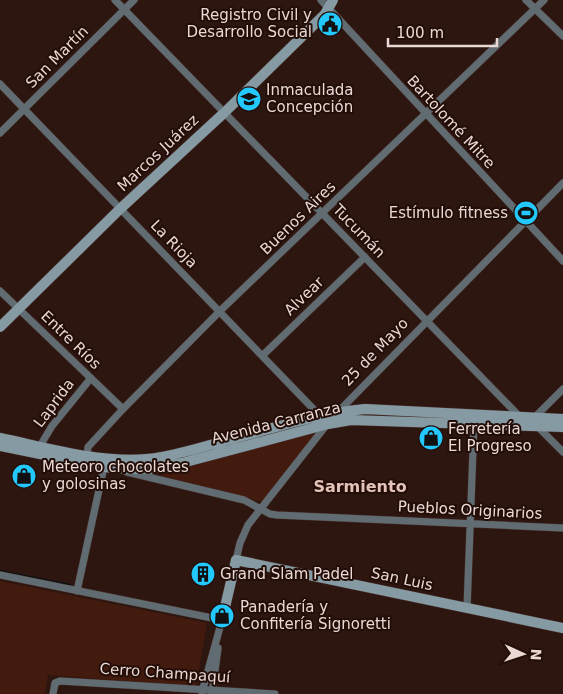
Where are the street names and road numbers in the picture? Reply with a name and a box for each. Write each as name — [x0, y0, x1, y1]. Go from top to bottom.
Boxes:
street label: San Martín — [22, 22, 92, 92]
street label: Bartolomé Mitre — [403, 72, 499, 172]
street label: Marcos Juárez — [114, 111, 202, 195]
street label: Buenos Aires — [257, 177, 339, 258]
street label: Tucumán — [328, 200, 389, 262]
street label: La Rioja — [147, 216, 201, 272]
street label: Alvear — [281, 272, 328, 319]
street label: Entre Ríos — [37, 307, 105, 373]
street label: 25 de Mayo — [338, 314, 412, 390]
street label: Laprida — [30, 375, 78, 431]
street label: Avenida Carranza — [210, 398, 342, 448]
street label: Pueblos Originarios — [397, 497, 543, 523]
street label: San Luis — [370, 564, 435, 594]
street label: Cerro Champaquí — [99, 659, 232, 687]

